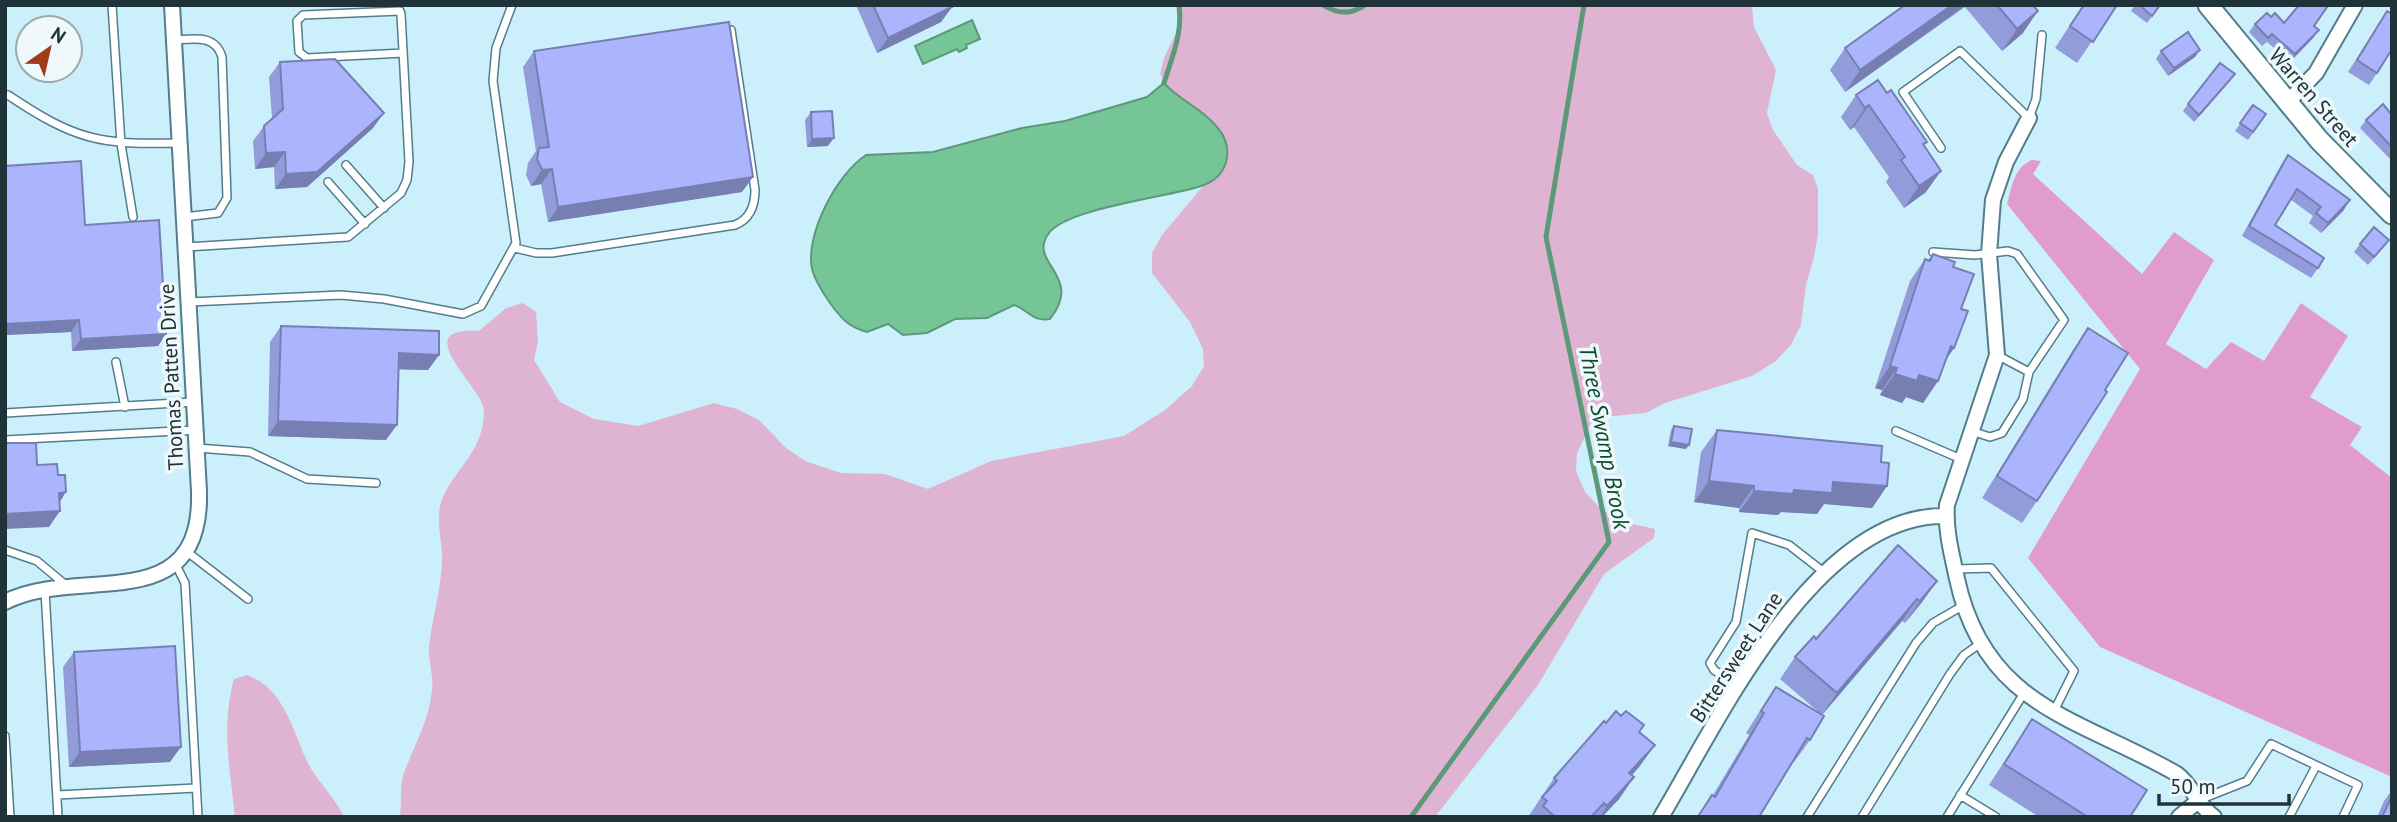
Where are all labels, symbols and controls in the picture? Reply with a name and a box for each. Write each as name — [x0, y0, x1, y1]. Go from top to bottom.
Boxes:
north arrow — [14, 14, 84, 84]
text: N — [47, 21, 70, 48]
street label: Warren Street — [2264, 42, 2364, 152]
street label: Thomas Patten Drive — [153, 283, 189, 471]
water label: Three Swamp Brook — [1573, 343, 1637, 533]
street label: Bittersweet Lane — [1684, 586, 1788, 728]
scale bar — [2159, 762, 2288, 806]
text: 50 m — [2170, 773, 2216, 800]

